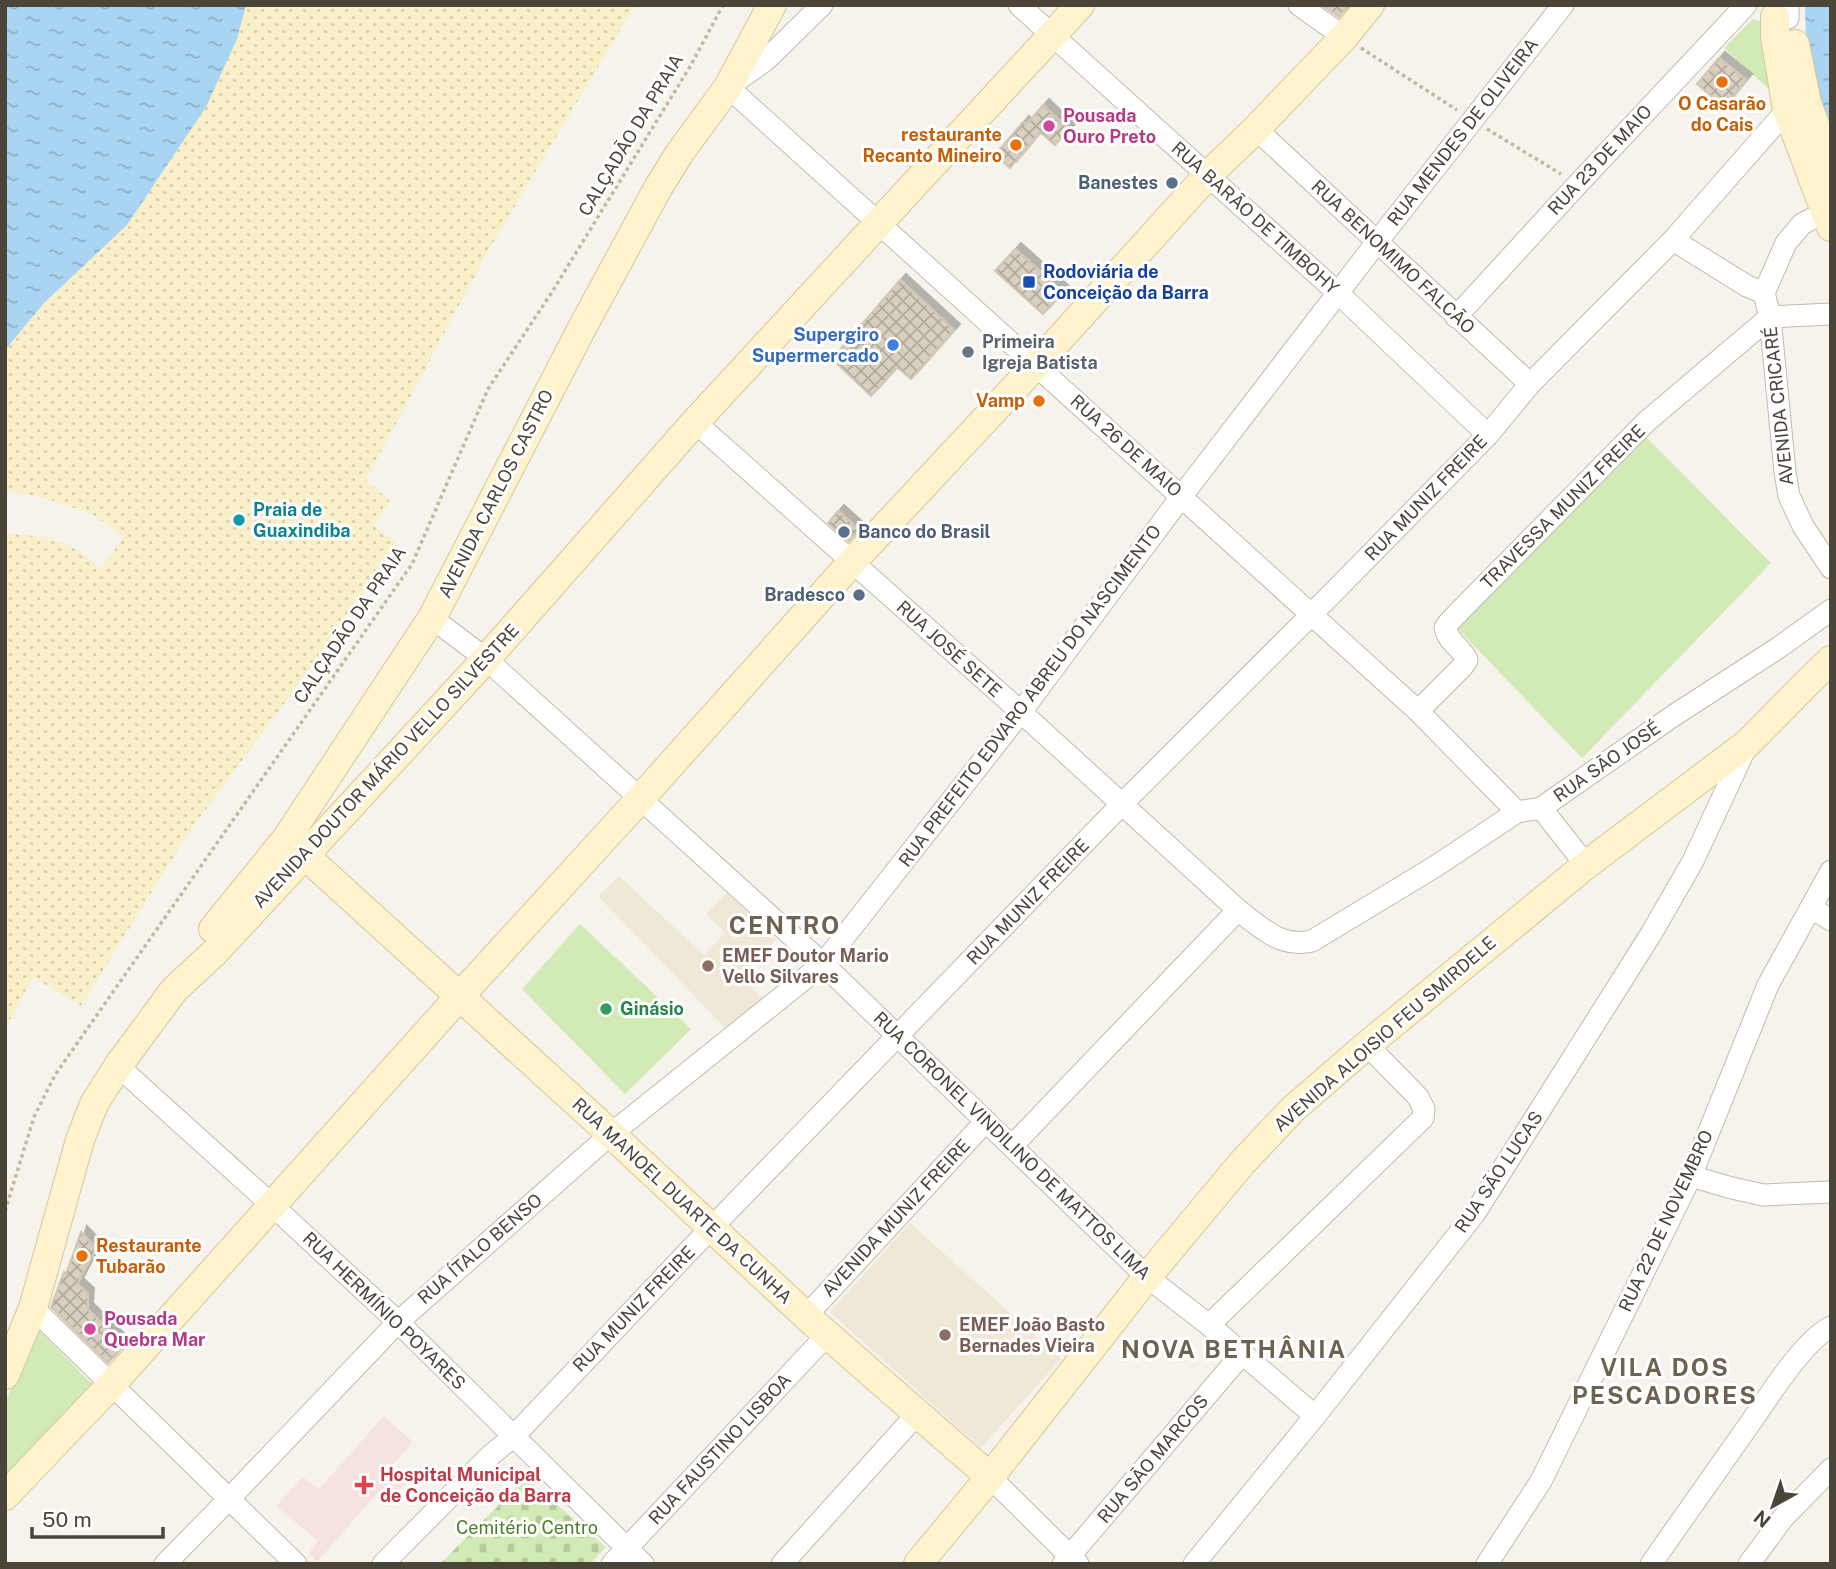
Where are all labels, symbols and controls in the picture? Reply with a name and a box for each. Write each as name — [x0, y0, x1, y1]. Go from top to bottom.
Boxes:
street label: RUA MENDES DE OLIVEIRA — [1383, 34, 1542, 230]
street label: CALÇADÃO DA PRAIA — [573, 49, 687, 219]
marker: O Casarão do Cais — [1714, 74, 1730, 90]
place label: O Casarão do Cais — [1678, 93, 1766, 135]
street label: RUA 23 DE MAIO — [1543, 100, 1656, 219]
place label: Pousada Ouro Preto — [1063, 105, 1156, 147]
marker: Pousada Ouro Preto — [1041, 118, 1057, 134]
place label: restaurante Recanto Mineiro — [862, 124, 1002, 166]
street label: RUA BARÃO DE TIMBOHY — [1168, 136, 1344, 298]
marker: restaurante Recanto Mineiro — [1008, 137, 1024, 153]
place label: Banestes — [1078, 172, 1158, 193]
marker: Banestes — [1164, 175, 1180, 191]
street label: RUA BENOMIMO FALCÃO — [1307, 175, 1480, 338]
place label: Rodoviária de Conceição da Barra — [1043, 261, 1209, 303]
marker: Rodoviária de Conceição da Barra — [1021, 274, 1037, 290]
place label: Supergiro Supermercado — [752, 324, 879, 366]
street label: AVENIDA CRICARÉ — [1759, 325, 1797, 487]
place label: Primeira Igreja Batista — [982, 331, 1098, 373]
marker: Supergiro Supermercado — [885, 337, 901, 353]
marker: Primeira Igreja Batista — [960, 344, 976, 360]
street label: AVENIDA CARLOS CASTRO — [434, 386, 557, 601]
place label: Vamp — [976, 390, 1025, 411]
street label: RUA 26 DE MAIO — [1066, 390, 1186, 501]
marker: Vamp — [1031, 393, 1047, 409]
street label: TRAVESSA MUNIZ FREIRE — [1476, 420, 1649, 593]
street label: RUA MUNIZ FREIRE — [1360, 430, 1491, 565]
place label: Praia de Guaxindiba — [253, 499, 351, 541]
marker: Praia de Guaxindiba — [231, 512, 247, 528]
place label: Banco do Brasil — [858, 521, 991, 542]
street label: RUA PREFEITO EDVARO ABREU DO NASCIMENTO — [894, 521, 1165, 871]
marker: Banco do Brasil — [836, 524, 852, 540]
street label: CALÇADÃO DA PRAIA — [288, 541, 410, 707]
place label: Bradesco — [764, 584, 845, 605]
marker: Bradesco — [851, 587, 867, 603]
street label: RUA JOSÉ SETE — [893, 595, 1007, 701]
street label: AVENIDA DOUTOR MÁRIO VELLO SILVESTRE — [248, 619, 523, 912]
street label: RUA SÃO JOSÉ — [1549, 716, 1664, 806]
street label: RUA MUNIZ FREIRE — [962, 834, 1093, 969]
district label: CENTRO — [729, 911, 841, 939]
street label: AVENIDA ALOISIO FEU SMIRDELE — [1269, 932, 1500, 1136]
place label: EMEF Doutor Mario Vello Silvares — [722, 945, 889, 987]
marker: EMEF Doutor Mario Vello Silvares — [700, 958, 716, 974]
place label: Ginásio — [620, 998, 684, 1019]
marker: Ginásio — [598, 1001, 614, 1017]
street label: RUA CORONEL VINDILINO DE MATTOS LIMA — [870, 1007, 1155, 1284]
street label: RUA MANOEL DUARTE DA CUNHA — [568, 1093, 797, 1308]
street label: RUA SÃO LUCAS — [1449, 1107, 1547, 1236]
street label: RUA 22 DE NOVEMBRO — [1614, 1127, 1717, 1315]
street label: AVENIDA MUNIZ FREIRE — [817, 1135, 974, 1301]
street label: RUA ÍTALO BENSO — [413, 1188, 546, 1308]
street label: RUA HERMÍNIO POYARES — [299, 1227, 471, 1394]
place label: Restaurante Tubarão — [96, 1235, 202, 1277]
street label: RUA MUNIZ FREIRE — [568, 1241, 699, 1376]
marker: Restaurante Tubarão — [74, 1248, 90, 1264]
place label: Pousada Quebra Mar — [104, 1308, 206, 1350]
place label: EMEF João Basto Bernades Vieira — [959, 1314, 1105, 1356]
marker: Pousada Quebra Mar — [82, 1321, 98, 1337]
marker: EMEF João Basto Bernades Vieira — [937, 1327, 953, 1343]
district label: NOVA BETHÂNIA — [1121, 1335, 1347, 1363]
district label: VILA DOS PESCADORES — [1572, 1353, 1758, 1409]
street label: RUA FAUSTINO LISBOA — [644, 1369, 795, 1529]
street label: RUA SÃO MARCOS — [1092, 1390, 1212, 1527]
place label: Hospital Municipal de Conceição da Barra — [380, 1464, 571, 1506]
north arrow — [1738, 1471, 1808, 1541]
marker: Hospital Municipal de Conceição da Barra — [354, 1475, 374, 1495]
scale bar — [32, 1496, 163, 1540]
text: N — [1749, 1506, 1775, 1532]
text: 50 m — [42, 1507, 92, 1532]
park label: Cemitério Centro — [456, 1517, 598, 1538]

